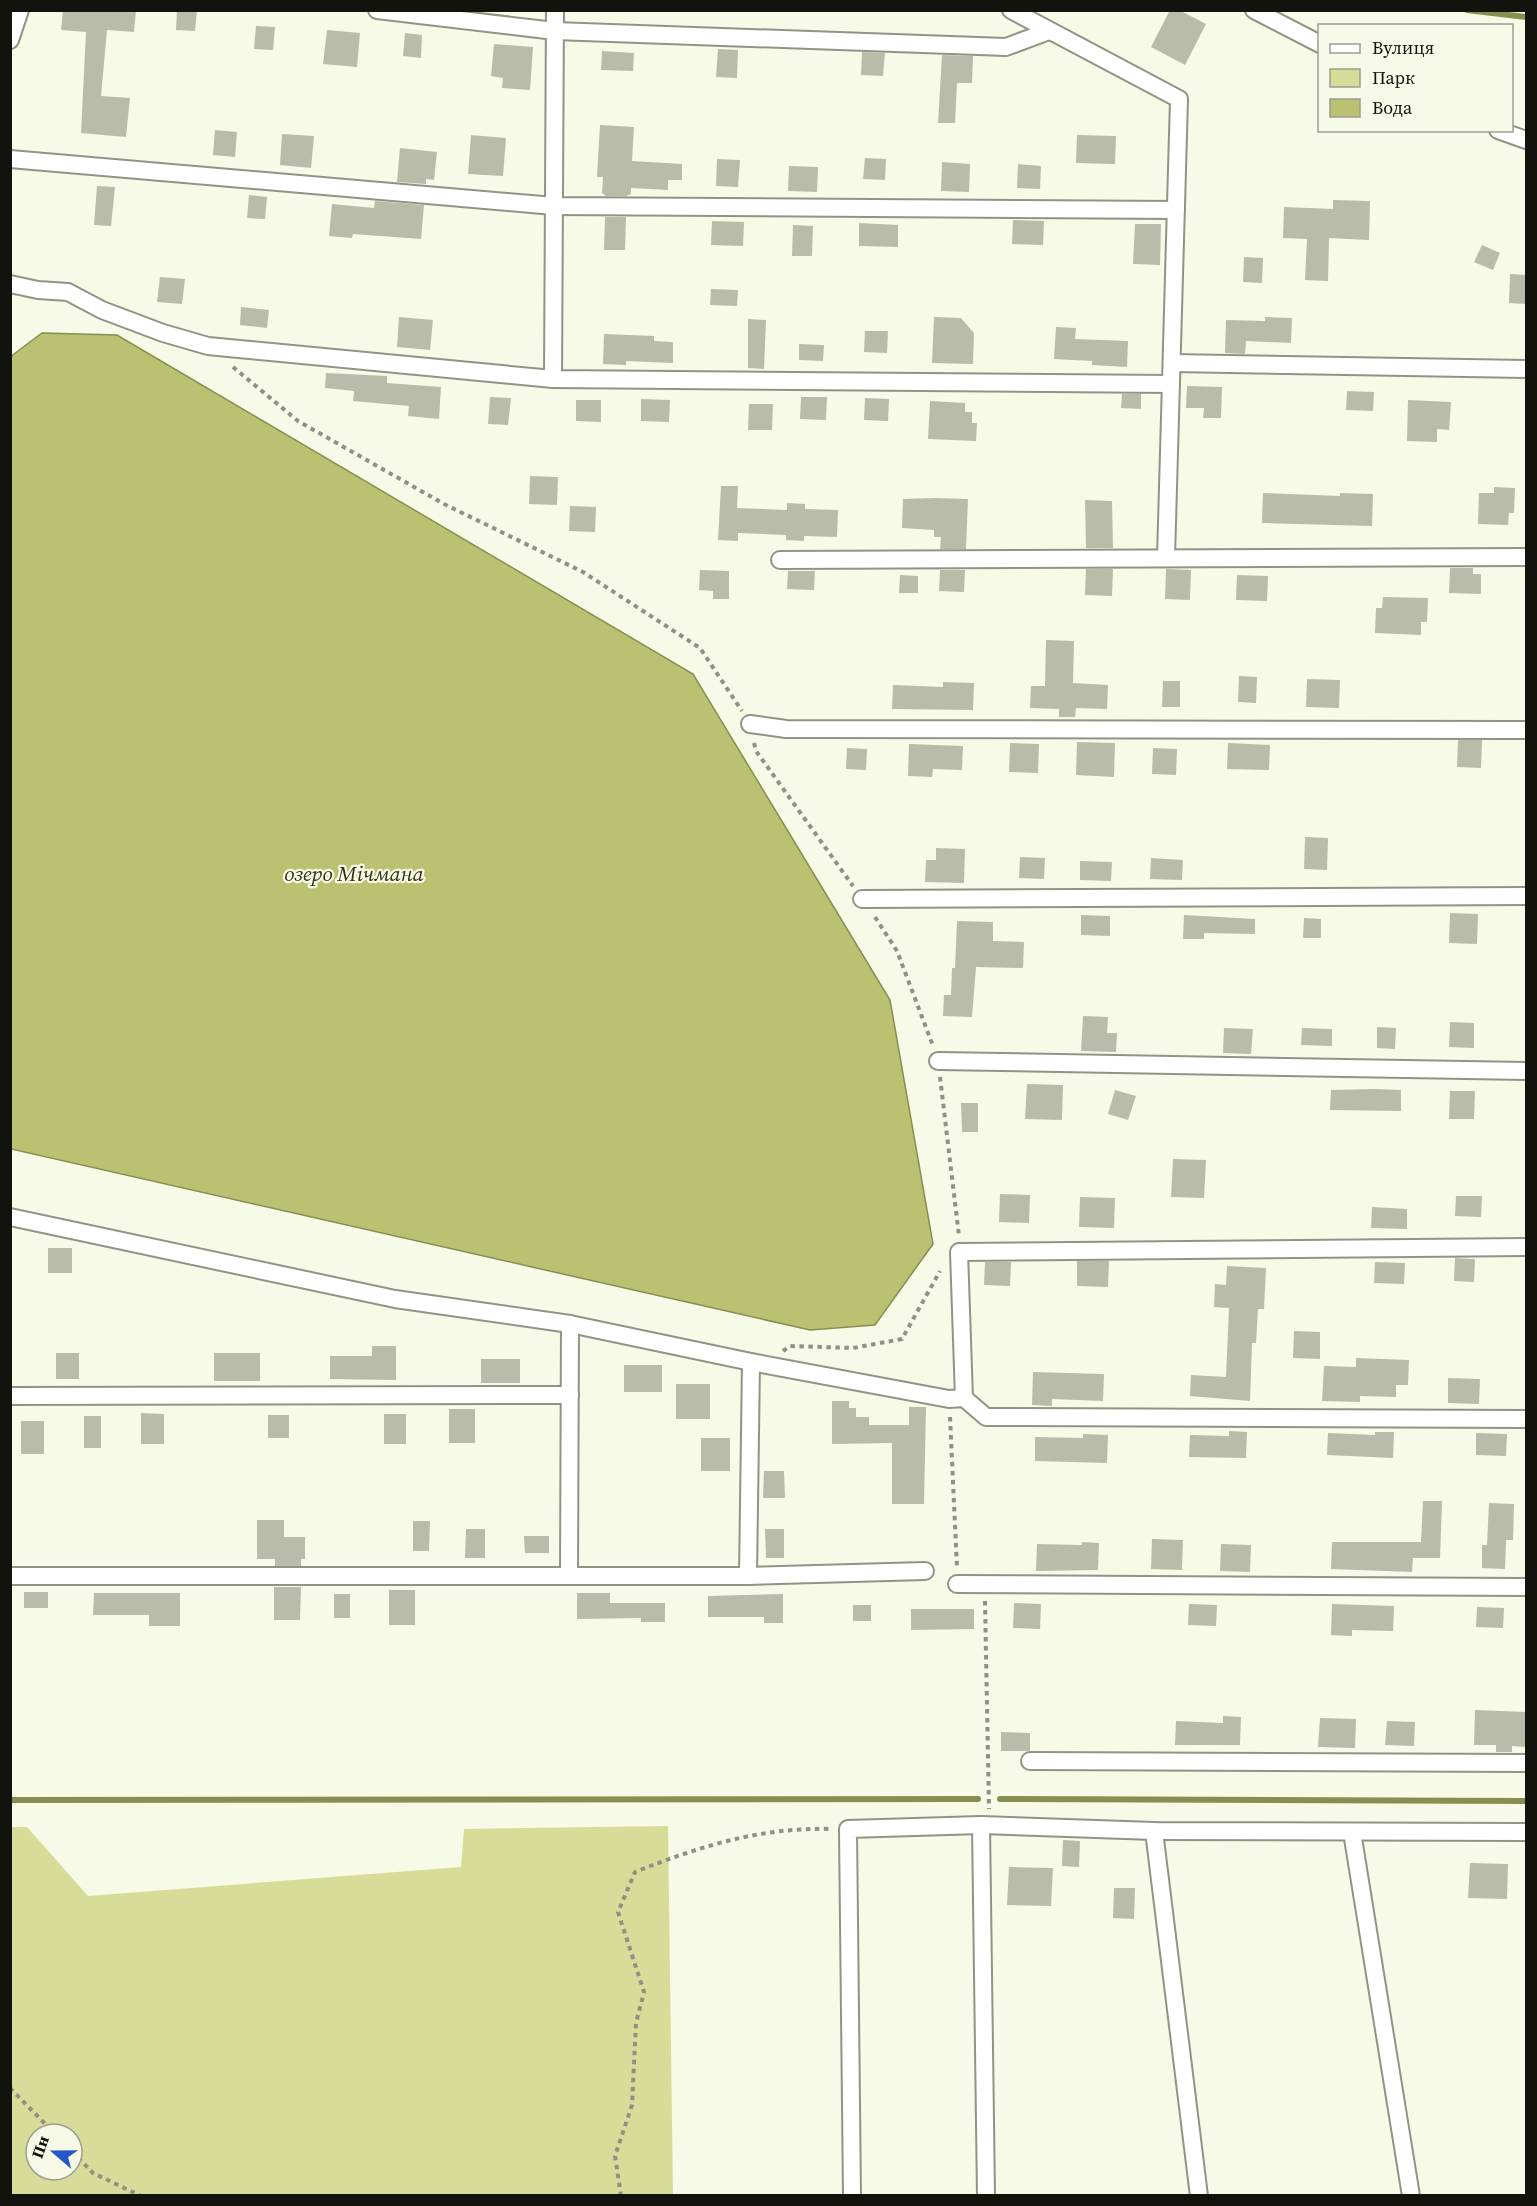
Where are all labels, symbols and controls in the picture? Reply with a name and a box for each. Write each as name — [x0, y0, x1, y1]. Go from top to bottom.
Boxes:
legend — [1318, 24, 1513, 132]
text: Вулиця — [1372, 35, 1434, 60]
text: Парк — [1372, 65, 1415, 90]
text: Вода — [1372, 95, 1413, 120]
water label: озеро Мічмана — [284, 859, 424, 888]
north arrow — [24, 2122, 84, 2182]
text: Пн — [26, 2133, 54, 2161]

